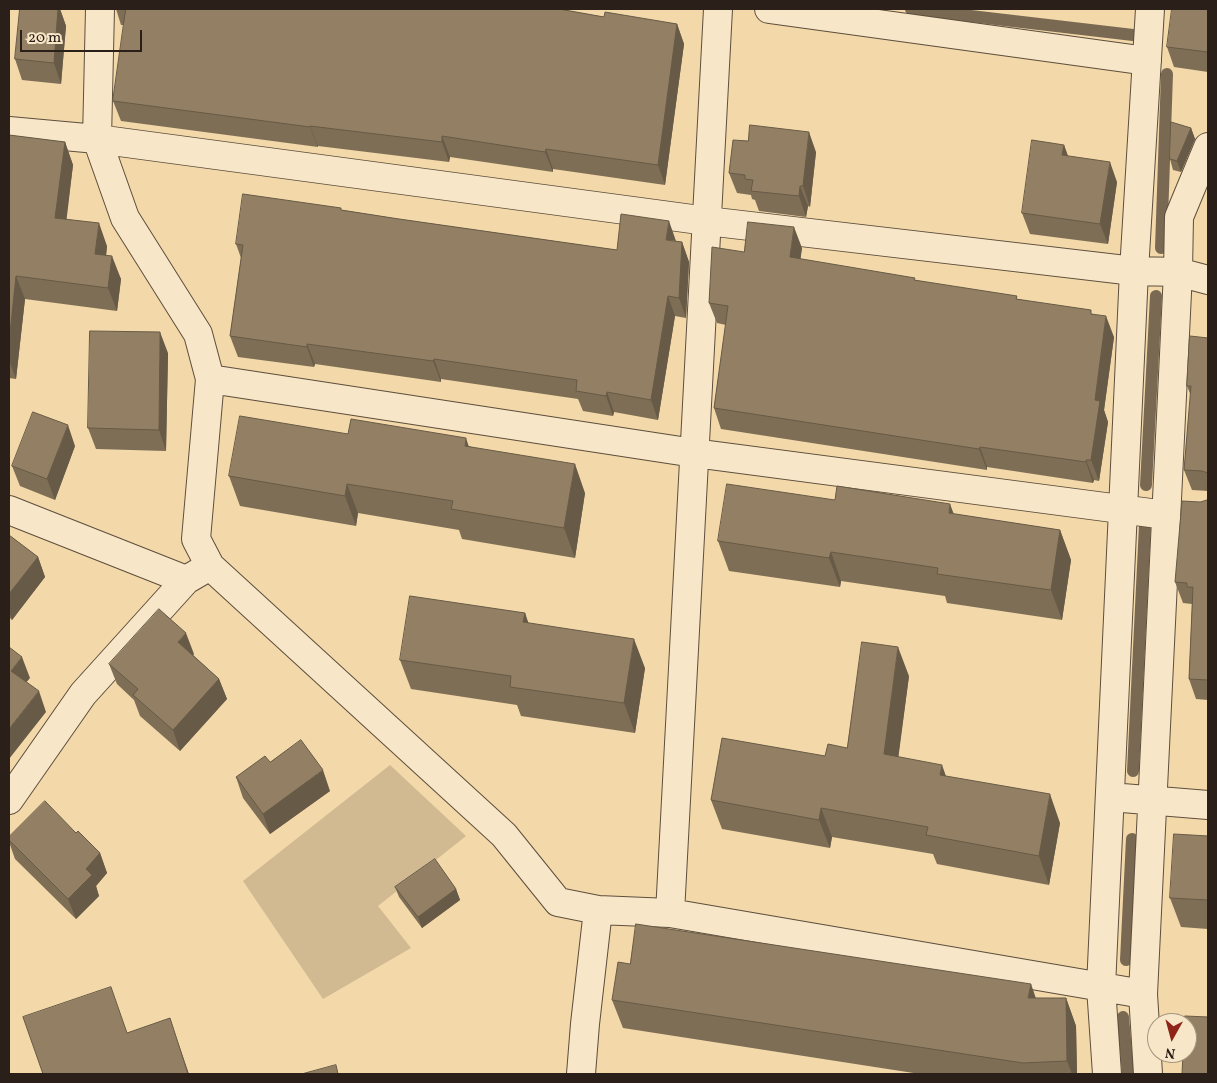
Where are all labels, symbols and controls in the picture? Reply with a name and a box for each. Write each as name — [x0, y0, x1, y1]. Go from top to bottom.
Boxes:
scale bar — [22, 20, 145, 52]
text: 20 m — [28, 28, 61, 49]
north arrow — [1147, 1013, 1197, 1063]
text: N — [1164, 1042, 1176, 1062]

